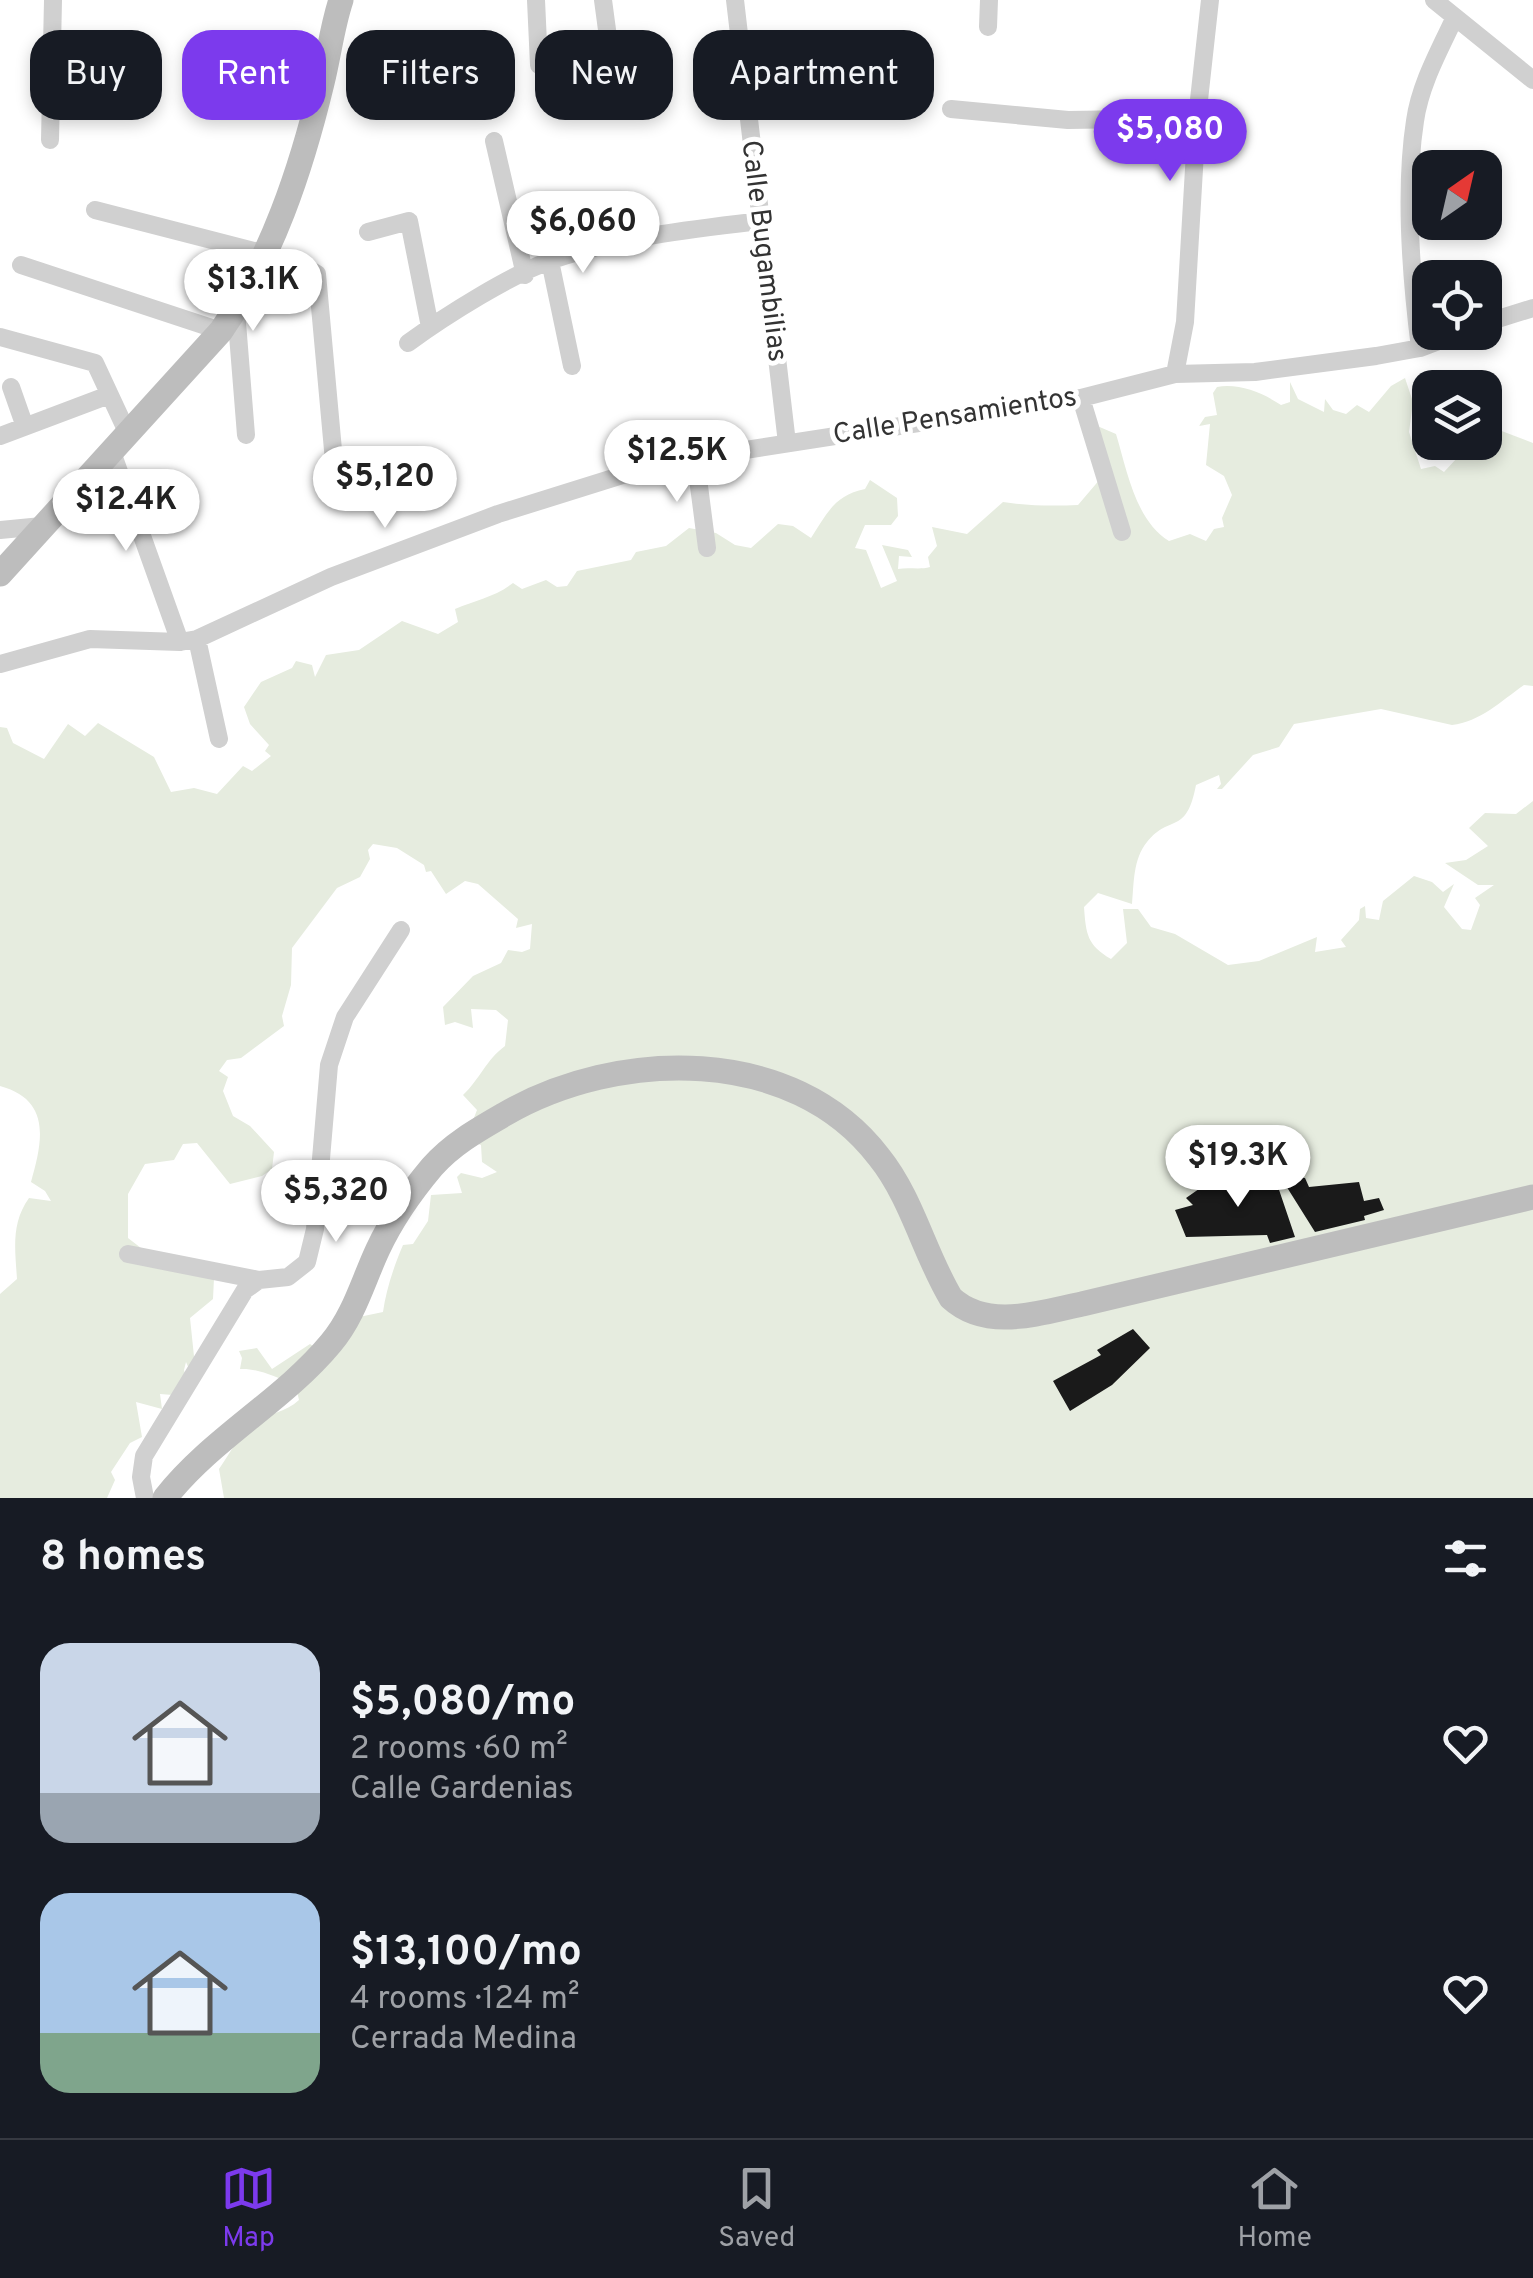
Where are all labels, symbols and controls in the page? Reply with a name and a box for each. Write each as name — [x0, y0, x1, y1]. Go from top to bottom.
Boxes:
chip: Buy — [30, 30, 162, 120]
chip: Rent — [182, 30, 326, 120]
chip: Filters — [346, 30, 515, 120]
chip: New — [535, 30, 673, 120]
chip: Apartment — [693, 30, 934, 120]
pin: $5,080 — [1089, 99, 1251, 184]
text: $5,080 — [1116, 111, 1224, 151]
street label: Calle Bugambilias — [732, 138, 794, 364]
north arrow — [1412, 150, 1502, 240]
map controls — [1412, 150, 1502, 460]
pin: $6,060 — [502, 191, 664, 276]
text: $6,060 — [529, 203, 637, 243]
pin: $13.1K — [172, 249, 334, 334]
button: locate — [1412, 260, 1502, 350]
text: $13.1K — [206, 261, 300, 301]
button: layers — [1412, 370, 1502, 460]
street label: Calle Pensamientos — [831, 380, 1079, 454]
pin: $12.5K — [596, 420, 758, 505]
text: $12.5K — [626, 432, 728, 472]
pin: $5,120 — [304, 446, 466, 531]
text: $5,120 — [335, 458, 435, 498]
pin: $12.4K — [45, 469, 207, 554]
text: $12.4K — [75, 481, 177, 521]
pin: $19.3K — [1157, 1125, 1319, 1210]
text: $19.3K — [1187, 1137, 1289, 1177]
pin: $5,320 — [255, 1160, 417, 1245]
text: $5,320 — [283, 1172, 389, 1212]
icon: filters — [1438, 1531, 1493, 1586]
text: 8 homes — [40, 1532, 206, 1585]
text: $5,080/mo — [350, 1677, 575, 1730]
icon: home — [120, 1683, 240, 1803]
icon: heart — [1438, 1716, 1493, 1771]
text: 2 rooms · 60 m² — [350, 1730, 568, 1770]
text: Calle Gardenias — [350, 1770, 573, 1810]
text: $13,100/mo — [350, 1927, 582, 1980]
icon: home — [120, 1933, 240, 2053]
icon: heart — [1438, 1966, 1493, 2021]
text: 4 rooms · 124 m² — [350, 1980, 580, 2020]
text: Cerrada Medina — [350, 2020, 577, 2060]
tab: Map — [221, 2161, 276, 2257]
tab: Saved — [718, 2161, 795, 2257]
tab: Home — [1238, 2161, 1312, 2257]

